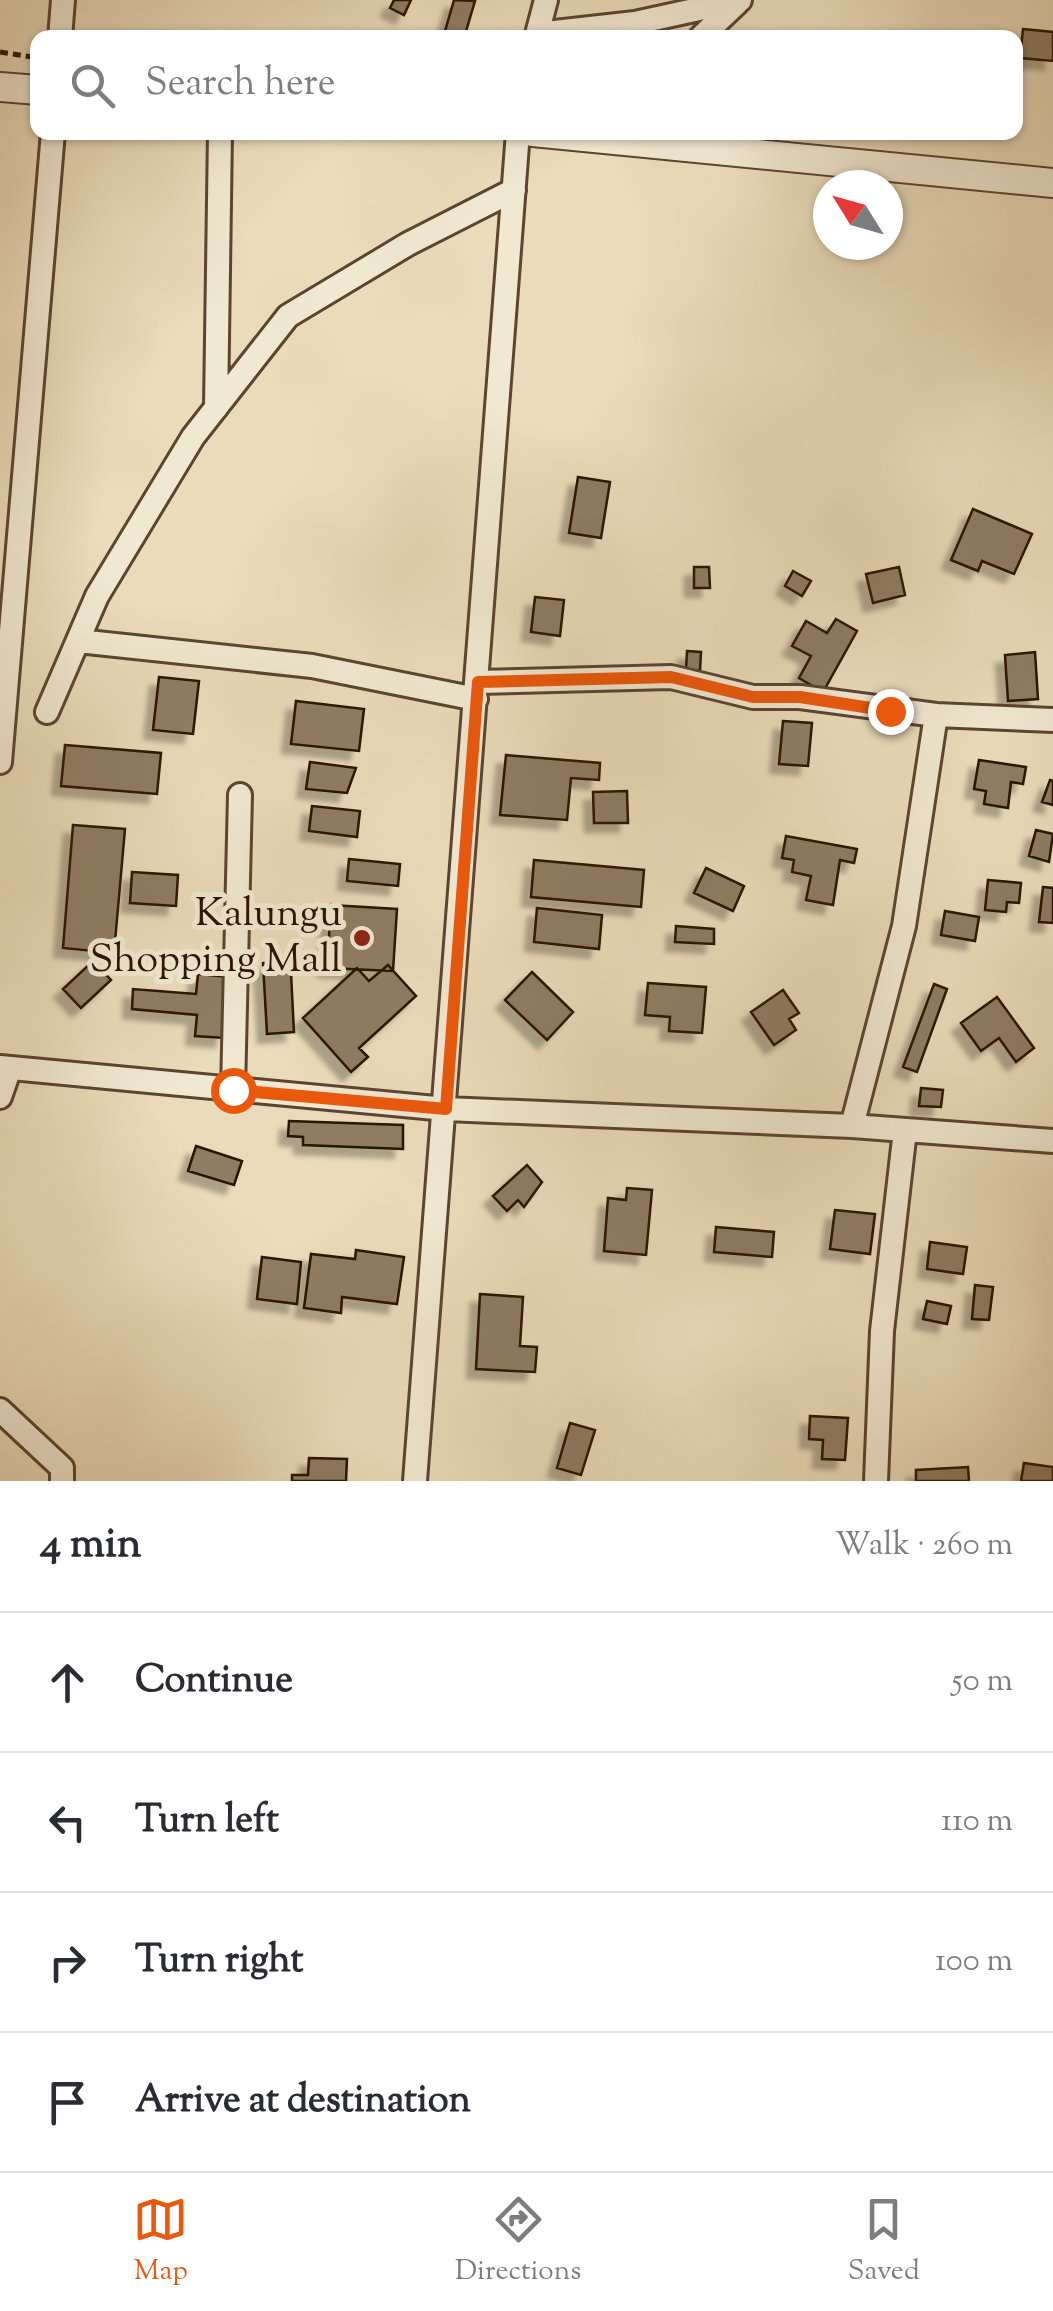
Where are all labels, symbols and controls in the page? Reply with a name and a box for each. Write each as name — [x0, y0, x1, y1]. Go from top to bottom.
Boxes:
search box — [30, 30, 1023, 140]
icon: search — [65, 58, 120, 113]
text: Search here — [145, 58, 336, 112]
north arrow — [813, 170, 903, 260]
route end — [868, 689, 914, 735]
place label: Kalungu Shopping Mall — [89, 887, 342, 990]
marker: Kalungu Shopping Mall — [351, 927, 373, 949]
route start — [211, 1068, 257, 1114]
text: 4 min — [40, 1516, 142, 1576]
text: Walk · 260 m — [835, 1523, 1013, 1569]
icon: ahead — [40, 1655, 95, 1710]
text: Continue — [135, 1655, 293, 1709]
text: 50 m — [952, 1659, 1013, 1705]
icon: left — [40, 1795, 95, 1850]
text: Turn left — [135, 1795, 279, 1849]
text: 110 m — [941, 1799, 1013, 1845]
icon: right — [40, 1935, 95, 1990]
text: Turn right — [135, 1935, 303, 1989]
text: 100 m — [935, 1939, 1013, 1985]
icon: arrive — [40, 2075, 95, 2130]
text: Arrive at destination — [135, 2075, 471, 2129]
tab: Map — [133, 2192, 188, 2292]
tab: Directions — [455, 2192, 581, 2292]
tab: Saved — [848, 2192, 920, 2292]

